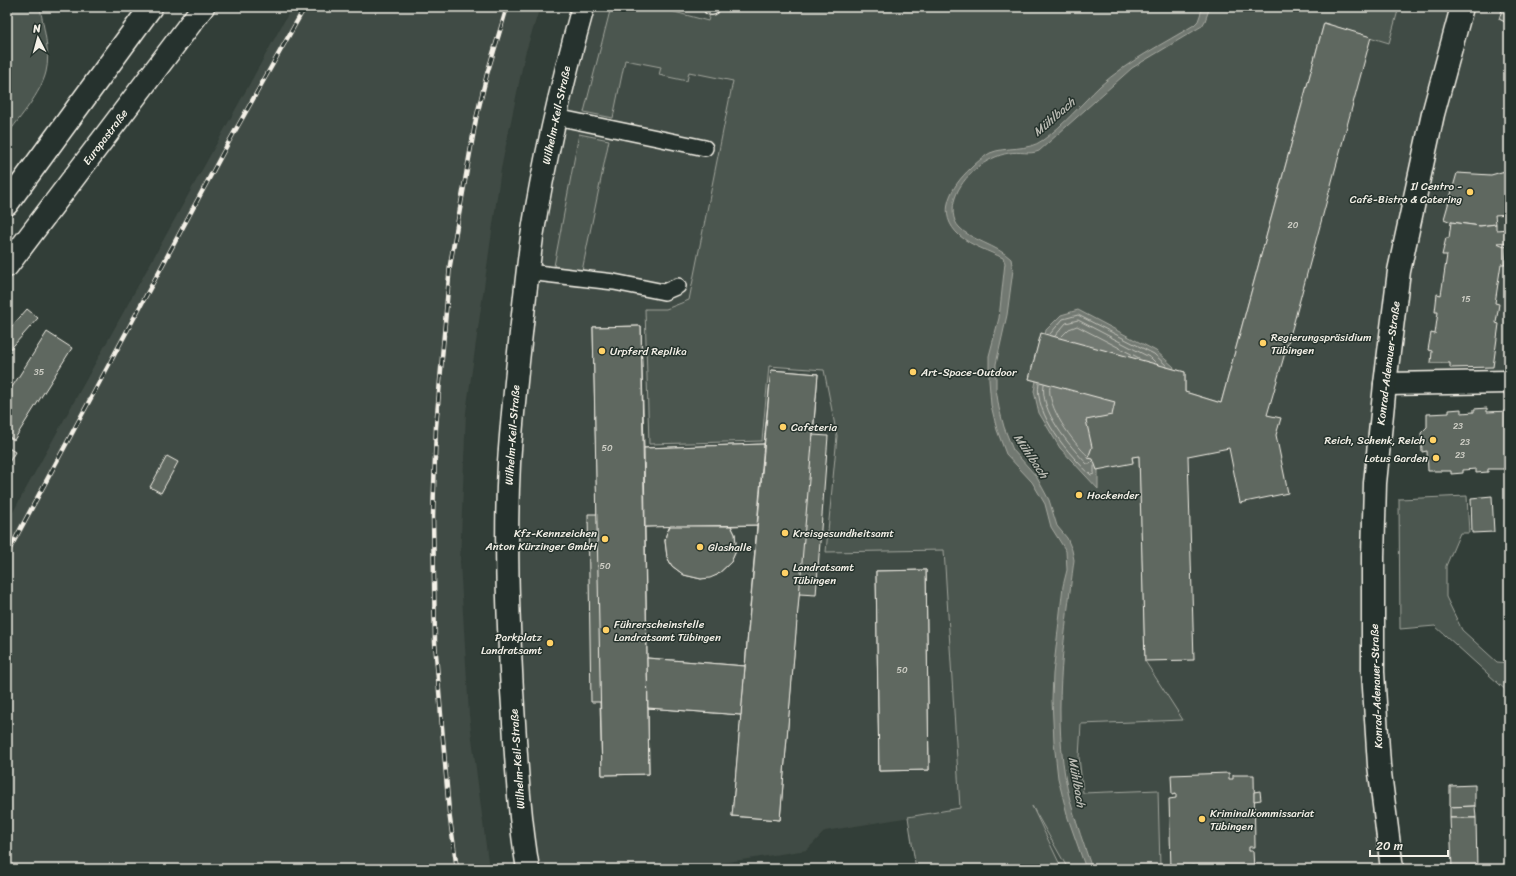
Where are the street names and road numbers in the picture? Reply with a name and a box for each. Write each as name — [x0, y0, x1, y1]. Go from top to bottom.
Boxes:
street label: Wilhelm-Keil-Straße — [537, 63, 576, 166]
street label: Europastraße — [78, 105, 133, 169]
street label: Konrad-Adenauer-Straße — [1371, 300, 1406, 426]
street label: Wilhelm-Keil-Straße — [500, 384, 526, 486]
street label: Konrad-Adenauer-Straße — [1365, 623, 1388, 749]
street label: Wilhelm-Keil-Straße — [504, 708, 530, 810]

